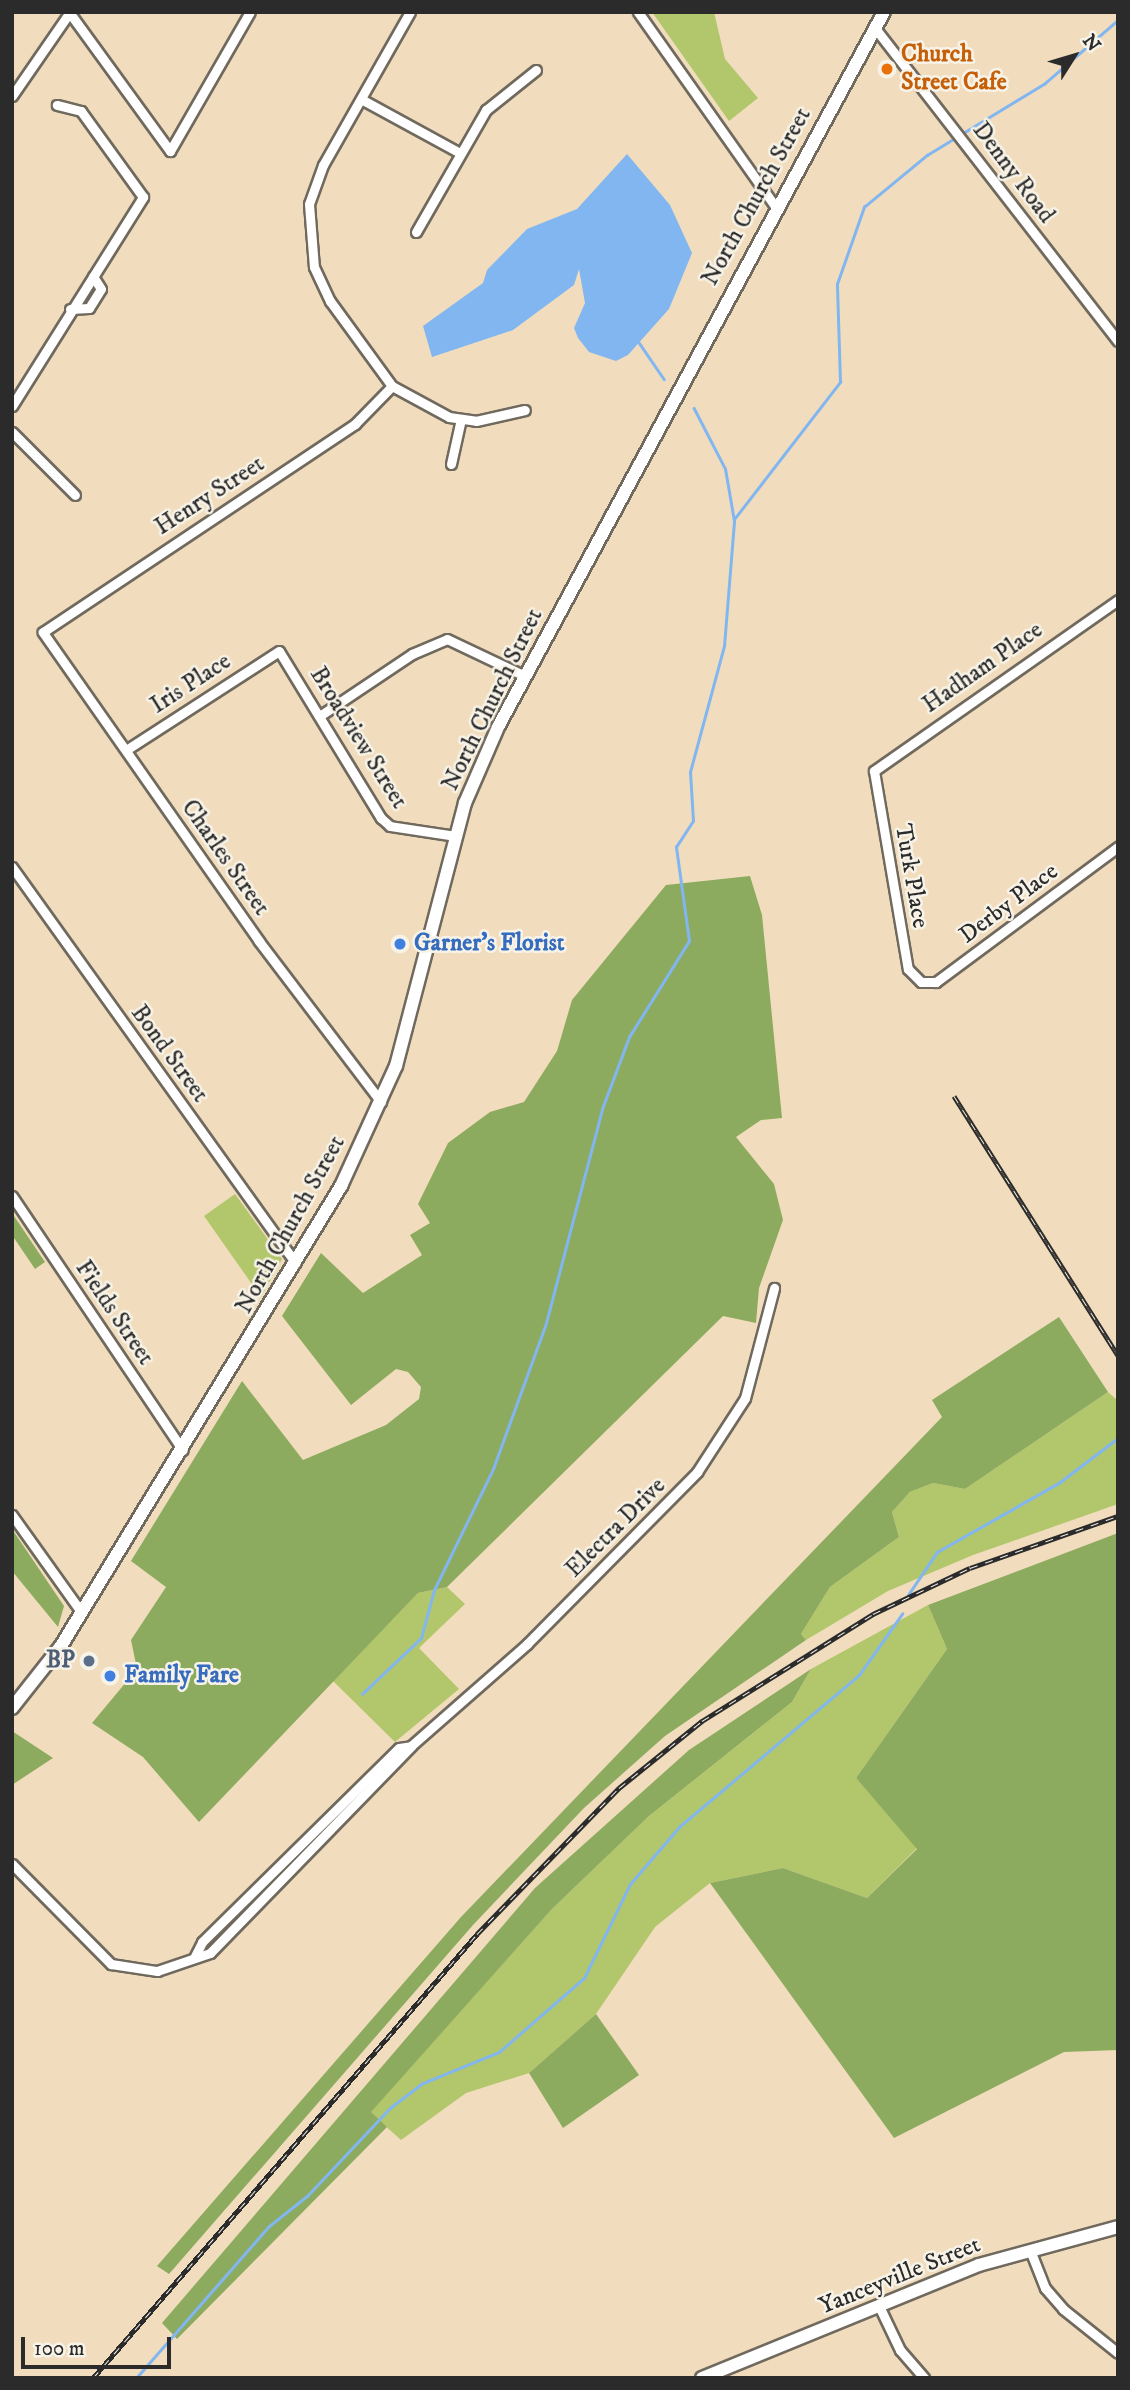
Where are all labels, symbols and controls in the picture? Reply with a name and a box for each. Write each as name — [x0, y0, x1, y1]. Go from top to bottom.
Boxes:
north arrow — [1039, 21, 1109, 91]
text: N — [1077, 30, 1105, 56]
place label: Church Street Cafe — [901, 41, 1007, 97]
marker: Church Street Cafe — [879, 61, 895, 77]
street label: North Church Street — [696, 103, 818, 291]
street label: Denny Road — [966, 117, 1060, 229]
street label: Henry Street — [150, 450, 270, 542]
street label: North Church Street — [436, 604, 550, 796]
street label: Hadham Place — [917, 616, 1049, 720]
street label: Iris Place — [146, 648, 236, 720]
street label: Broadview Street — [303, 662, 413, 814]
street label: Charles Street — [175, 795, 275, 921]
street label: Turk Place — [888, 822, 934, 930]
street label: Derby Place — [954, 858, 1064, 950]
place label: Garner's Florist — [414, 930, 564, 958]
marker: Garner's Florist — [392, 936, 408, 952]
street label: Bond Street — [124, 1000, 214, 1108]
street label: North Church Street — [230, 1131, 352, 1319]
street label: Fields Street — [69, 1255, 159, 1371]
street label: Electra Drive — [560, 1472, 672, 1584]
place label: BP — [46, 1647, 75, 1675]
marker: BP — [81, 1653, 97, 1669]
place label: Family Fare — [124, 1662, 239, 1690]
marker: Family Fare — [102, 1668, 118, 1684]
street label: Yanceyville Street — [815, 2231, 985, 2321]
scale bar — [24, 2324, 175, 2368]
text: 100 m — [34, 2336, 85, 2362]

